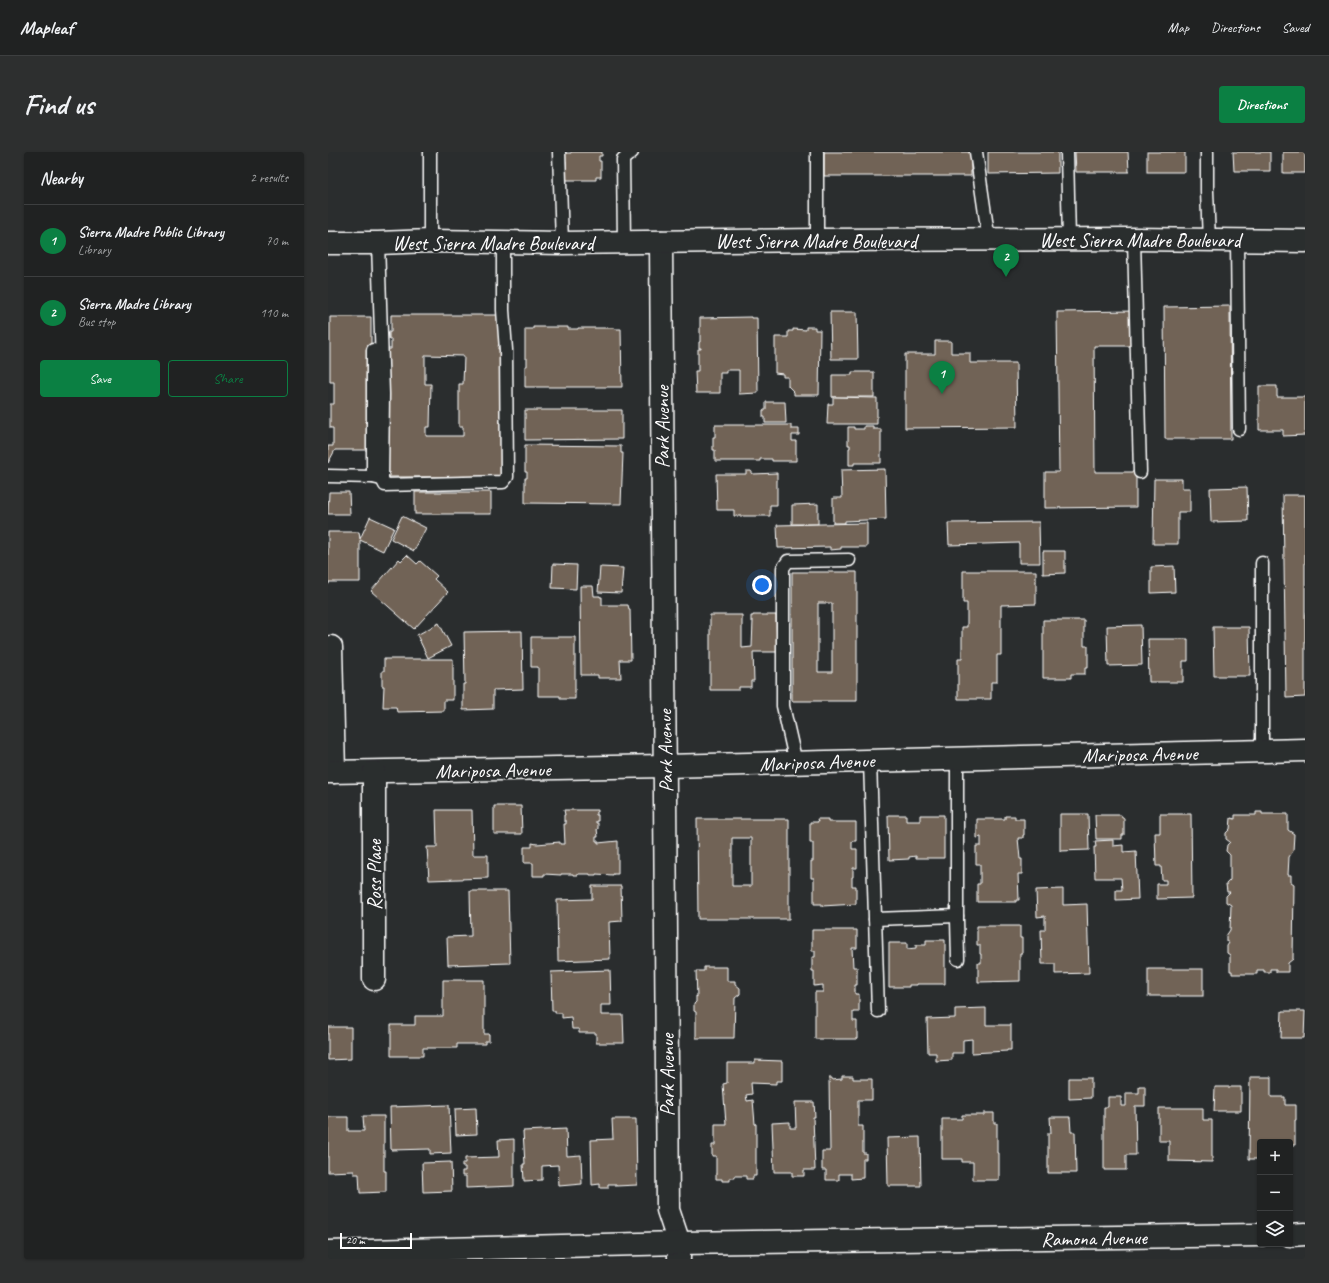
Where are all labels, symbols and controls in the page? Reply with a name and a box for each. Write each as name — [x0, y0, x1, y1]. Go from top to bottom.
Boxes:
text: Mapleaf — [20, 16, 73, 40]
text: Map — [1168, 19, 1189, 36]
text: Directions — [1211, 19, 1260, 36]
text: Saved — [1282, 19, 1309, 36]
button: Directions — [1219, 86, 1305, 123]
text: Find us — [24, 87, 94, 122]
text: Nearby — [40, 168, 83, 189]
text: 2 results — [250, 170, 288, 186]
text: Sierra Madre Public Library — [78, 223, 224, 242]
street label: West Sierra Madre Boulevard — [1039, 228, 1244, 253]
street label: West Sierra Madre Boulevard — [715, 229, 920, 254]
street label: West Sierra Madre Boulevard — [392, 231, 597, 256]
text: 1 — [50, 233, 56, 249]
text: 70 m — [266, 233, 288, 249]
text: Library — [78, 242, 111, 258]
pin: 2 — [993, 244, 1019, 277]
text: Sierra Madre Library — [78, 295, 191, 314]
text: 2 — [50, 305, 56, 321]
text: 110 m — [260, 305, 288, 321]
text: Bus stop — [78, 314, 115, 330]
button: Save — [40, 360, 160, 397]
button: Share — [168, 360, 288, 397]
pin: 1 — [929, 361, 955, 394]
street label: Park Avenue — [650, 384, 675, 468]
your location — [752, 575, 772, 595]
street label: Park Avenue — [652, 708, 679, 793]
street label: Mariposa Avenue — [1082, 741, 1199, 768]
street label: Mariposa Avenue — [759, 748, 876, 777]
street label: Mariposa Avenue — [435, 757, 552, 784]
street label: Ross Place — [362, 838, 387, 910]
street label: Park Avenue — [655, 1032, 680, 1116]
map controls — [1257, 1139, 1293, 1247]
button: + — [1257, 1139, 1293, 1175]
button: − — [1257, 1175, 1293, 1211]
button: layers — [1257, 1211, 1293, 1247]
street label: Ramona Avenue — [1041, 1225, 1149, 1252]
scale bar — [340, 1231, 412, 1250]
text: 20 m — [346, 1233, 365, 1247]

